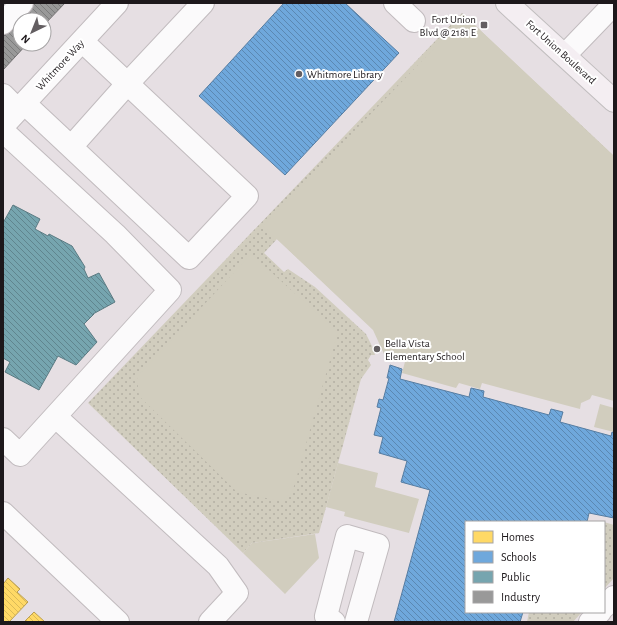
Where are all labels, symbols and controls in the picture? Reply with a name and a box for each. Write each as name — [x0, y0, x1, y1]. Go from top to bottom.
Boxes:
north arrow — [12, 12, 52, 52]
place label: Fort Union Blvd @ 2181 E — [420, 14, 477, 38]
street label: Fort Union Boulevard — [524, 18, 598, 86]
marker: Fort Union Blvd @ 2181 E — [479, 20, 489, 30]
text: N — [19, 32, 32, 46]
street label: Whitmore Way — [34, 37, 86, 93]
marker: Whitmore Library — [294, 69, 304, 79]
place label: Whitmore Library — [307, 69, 383, 80]
place label: Bella Vista Elementary School — [385, 338, 465, 362]
marker: Bella Vista Elementary School — [372, 344, 382, 354]
legend — [465, 521, 605, 613]
text: Homes — [501, 531, 534, 543]
text: Schools — [501, 551, 536, 563]
text: Public — [501, 571, 530, 583]
text: Industry — [501, 591, 540, 604]

